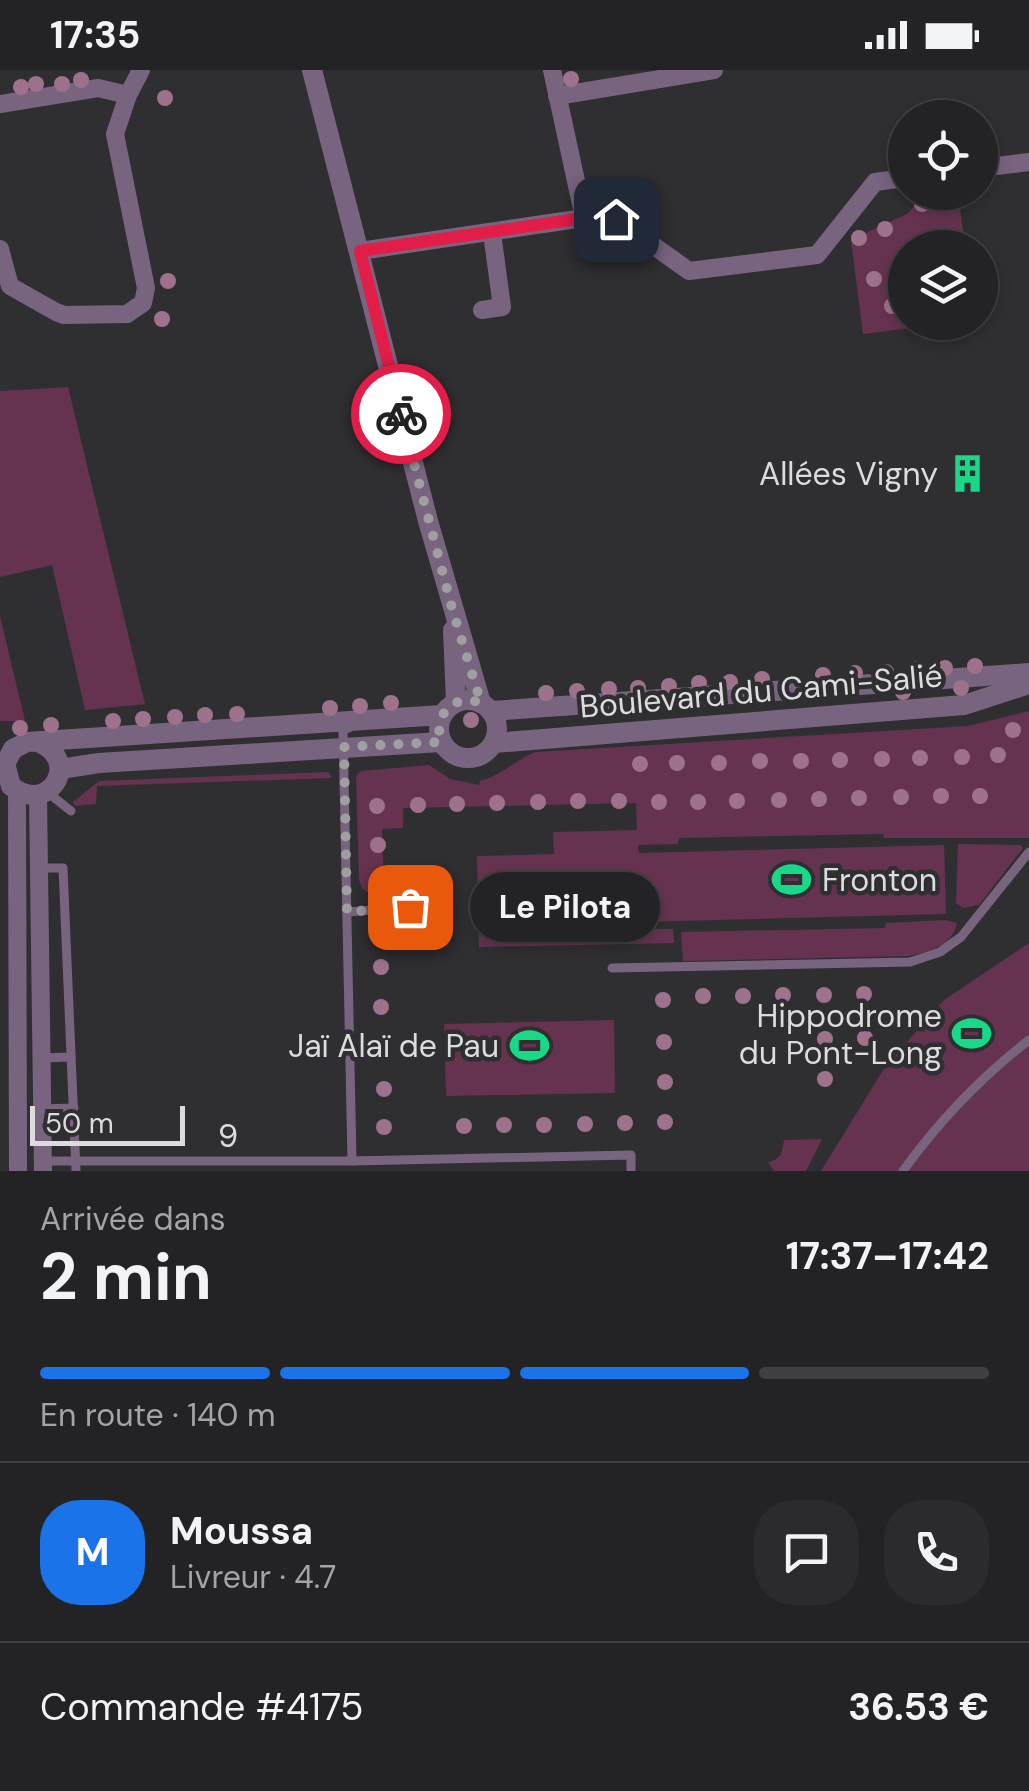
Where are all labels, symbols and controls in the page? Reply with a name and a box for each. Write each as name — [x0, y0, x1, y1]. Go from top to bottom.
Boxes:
text: 17:35 — [50, 10, 140, 60]
map controls — [888, 100, 998, 340]
button: locate — [888, 100, 998, 210]
pin — [574, 177, 659, 262]
icon: home — [589, 192, 644, 247]
button: layers — [888, 230, 998, 340]
courier — [351, 364, 451, 464]
icon: bike — [374, 387, 429, 442]
place label: Allées Vigny — [759, 453, 938, 495]
building icon: Allées Vigny — [947, 453, 989, 495]
street label: Boulevard du Cami-Salié — [578, 654, 944, 728]
sports icon: Fronton — [771, 859, 813, 901]
place label: Fronton — [822, 859, 937, 901]
pin — [368, 865, 453, 950]
callout: Le Pilota — [470, 872, 660, 942]
icon: bag — [383, 880, 438, 935]
text: Le Pilota — [499, 886, 631, 928]
place label: Hippodrome du Pont-Long — [739, 995, 942, 1074]
sports icon: Hippodrome du Pont-Long — [951, 1013, 993, 1055]
place label: Jaï Alaï de Pau — [288, 1025, 499, 1067]
sports icon: Jaï Alaï de Pau — [508, 1025, 550, 1067]
scale bar — [30, 1101, 185, 1146]
text: 50 m — [45, 1105, 114, 1142]
street label: 9 — [218, 1115, 238, 1157]
text: Arrivée dans — [40, 1198, 225, 1240]
text: 17:37–17:42 — [786, 1231, 989, 1281]
text: 2 min — [40, 1235, 212, 1319]
text: En route · 140 m — [40, 1394, 275, 1436]
button: chat — [754, 1500, 859, 1605]
button: phone — [884, 1500, 989, 1605]
text: Moussa — [170, 1506, 313, 1556]
text: M — [76, 1527, 109, 1577]
text: Livreur · 4.7 — [170, 1556, 336, 1598]
text: Commande #4175 — [40, 1682, 363, 1732]
text: 36.53 € — [848, 1682, 989, 1732]

